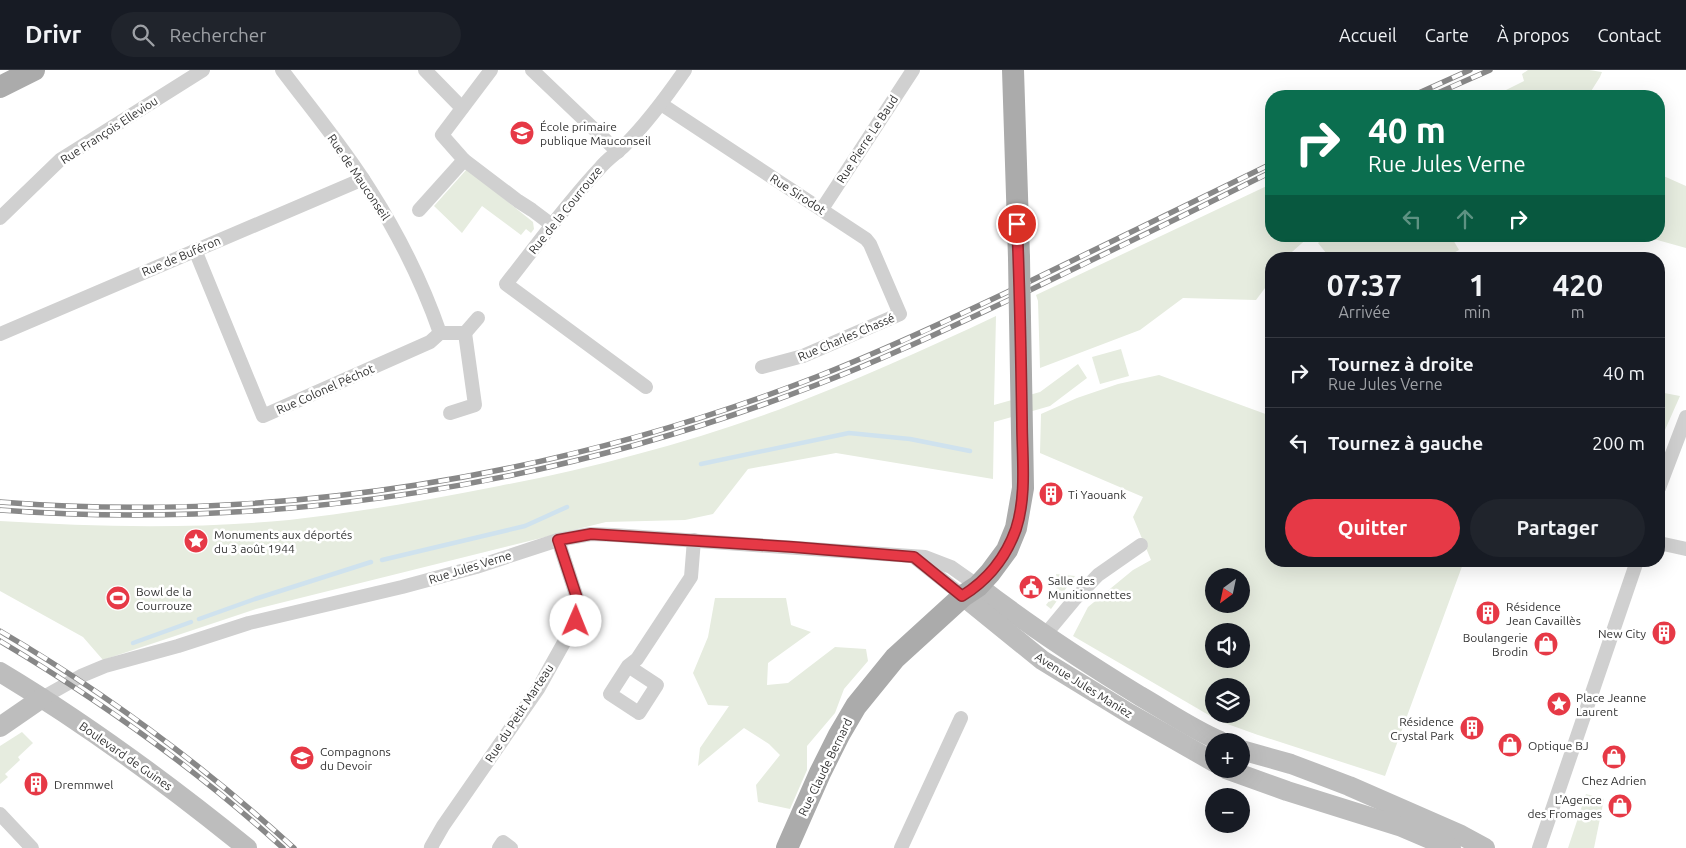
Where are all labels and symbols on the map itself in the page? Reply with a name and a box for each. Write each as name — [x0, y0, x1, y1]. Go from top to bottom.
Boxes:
street label: Rue Pierre Le Baud — [834, 93, 900, 185]
street label: Rue François Elleviou — [58, 94, 160, 166]
school or university icon: École primaire publique Mauconseil — [509, 120, 535, 146]
place label: École primaire publique Mauconseil — [540, 120, 651, 147]
street label: Rue de Mauconseil — [325, 132, 393, 222]
street label: Rue de la Courrouze — [526, 164, 604, 256]
street label: Rue Sirodot — [768, 171, 828, 217]
pin — [996, 203, 1038, 245]
street label: Rue de Buféron — [140, 234, 222, 278]
street label: Rue Charles Chassé — [796, 311, 896, 363]
street label: Rue Colonel Péchot — [274, 362, 376, 416]
building icon: Ti Yaouank — [1038, 481, 1064, 507]
place label: Ti Yaouank — [1068, 488, 1126, 501]
place icon: Monuments aux déportés du 3 août 1944 — [183, 528, 209, 554]
place label: Monuments aux déportés du 3 août 1944 — [214, 528, 352, 555]
street label: Rue Jules Verne — [427, 548, 513, 586]
north arrow — [1205, 568, 1250, 612]
public building icon: Salle des Munitionnettes — [1018, 574, 1044, 600]
place label: Salle des Munitionnettes — [1048, 574, 1131, 601]
sports icon: Bowl de la Courrouze — [105, 585, 131, 611]
place label: Bowl de la Courrouze — [136, 585, 192, 612]
position arrow — [549, 594, 601, 646]
building icon: Résidence Jean Cavaillès — [1475, 600, 1501, 626]
place label: Résidence Jean Cavaillès — [1506, 600, 1581, 627]
building icon: New City — [1651, 620, 1677, 646]
place label: New City — [1598, 627, 1646, 640]
place label: Boulangerie Brodin — [1463, 631, 1528, 658]
shop icon: Boulangerie Brodin — [1533, 631, 1559, 657]
street label: Avenue Jules Maniez — [1033, 650, 1135, 720]
street label: Rue du Petit Marteau — [482, 661, 556, 765]
place icon: Place Jeanne Laurent — [1546, 691, 1572, 717]
place label: Place Jeanne Laurent — [1576, 691, 1646, 718]
place label: Résidence Crystal Park — [1390, 715, 1454, 742]
building icon: Résidence Crystal Park — [1459, 715, 1485, 741]
street label: Rue Claude Bernard — [796, 716, 854, 818]
street label: Boulevard de Guines — [77, 719, 175, 793]
shop icon: Optique BJ — [1497, 732, 1523, 758]
place label: Optique BJ — [1528, 739, 1589, 752]
shop icon: Chez Adrien — [1601, 744, 1627, 770]
school or university icon: Compagnons du Devoir — [289, 745, 315, 771]
place label: Compagnons du Devoir — [320, 745, 391, 772]
building icon: Dremmwel — [23, 771, 49, 797]
place label: Chez Adrien — [1582, 774, 1646, 787]
place label: Dremmwel — [54, 778, 113, 791]
place label: L'Agence des Fromages — [1527, 793, 1602, 820]
shop icon: L'Agence des Fromages — [1607, 793, 1633, 819]

